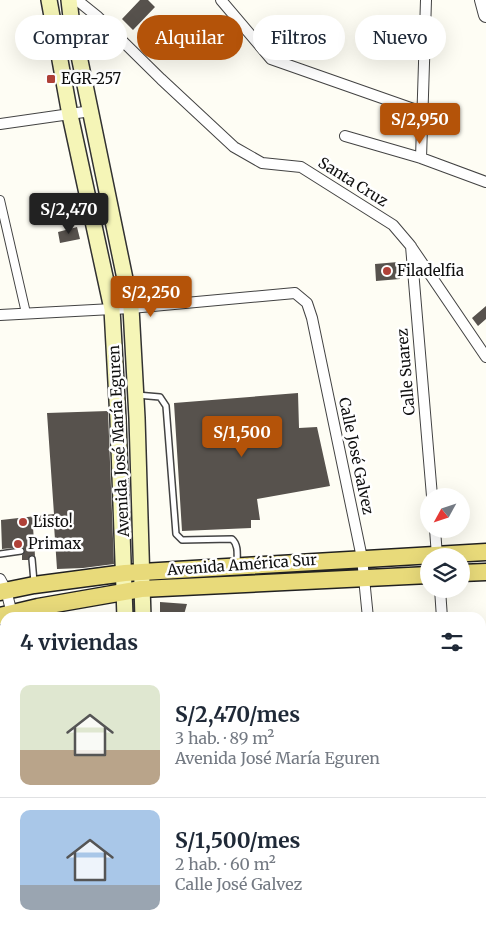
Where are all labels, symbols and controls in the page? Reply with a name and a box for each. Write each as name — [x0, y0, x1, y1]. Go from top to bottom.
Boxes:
chip: Comprar — [15, 15, 127, 60]
chip: Alquilar — [137, 15, 243, 60]
chip: Filtros — [253, 15, 345, 60]
chip: Nuevo — [355, 15, 446, 60]
place label: EGR-257 — [61, 69, 122, 88]
marker: EGR-257 — [45, 73, 57, 85]
pin: S/2,950 — [374, 102, 466, 145]
text: S/2,950 — [391, 109, 449, 129]
street label: Santa Cruz — [315, 153, 392, 210]
pin: S/2,470 — [23, 192, 115, 235]
text: S/2,470 — [40, 199, 98, 219]
place label: Filadelfia — [397, 261, 464, 280]
marker: Filadelfia — [381, 265, 393, 277]
pin: S/2,250 — [105, 276, 197, 318]
text: S/2,250 — [122, 282, 180, 302]
street label: Calle Suarez — [392, 328, 419, 416]
street label: Avenida José María Eguren — [104, 345, 133, 538]
street label: Calle José Galvez — [335, 396, 378, 516]
pin: S/1,500 — [196, 416, 288, 458]
text: S/1,500 — [213, 422, 271, 442]
north arrow — [420, 488, 470, 538]
map controls — [420, 488, 470, 598]
place label: Listo! — [33, 512, 73, 531]
marker: Listo! — [17, 516, 29, 528]
place label: Primax — [28, 534, 81, 553]
marker: Primax — [12, 538, 24, 550]
button: layers — [420, 548, 470, 598]
street label: Avenida América Sur — [165, 550, 318, 579]
icon: filters — [438, 628, 466, 656]
text: 4 viviendas — [20, 629, 138, 656]
text: S/2,470/mes — [175, 701, 300, 728]
icon: home — [60, 705, 120, 765]
text: 3 hab. · 89 m² — [175, 728, 274, 748]
text: Avenida José María Eguren — [175, 748, 380, 768]
text: S/1,500/mes — [175, 827, 300, 854]
icon: home — [60, 830, 120, 890]
text: 2 hab. · 60 m² — [175, 854, 276, 874]
text: Calle José Galvez — [175, 874, 302, 894]

